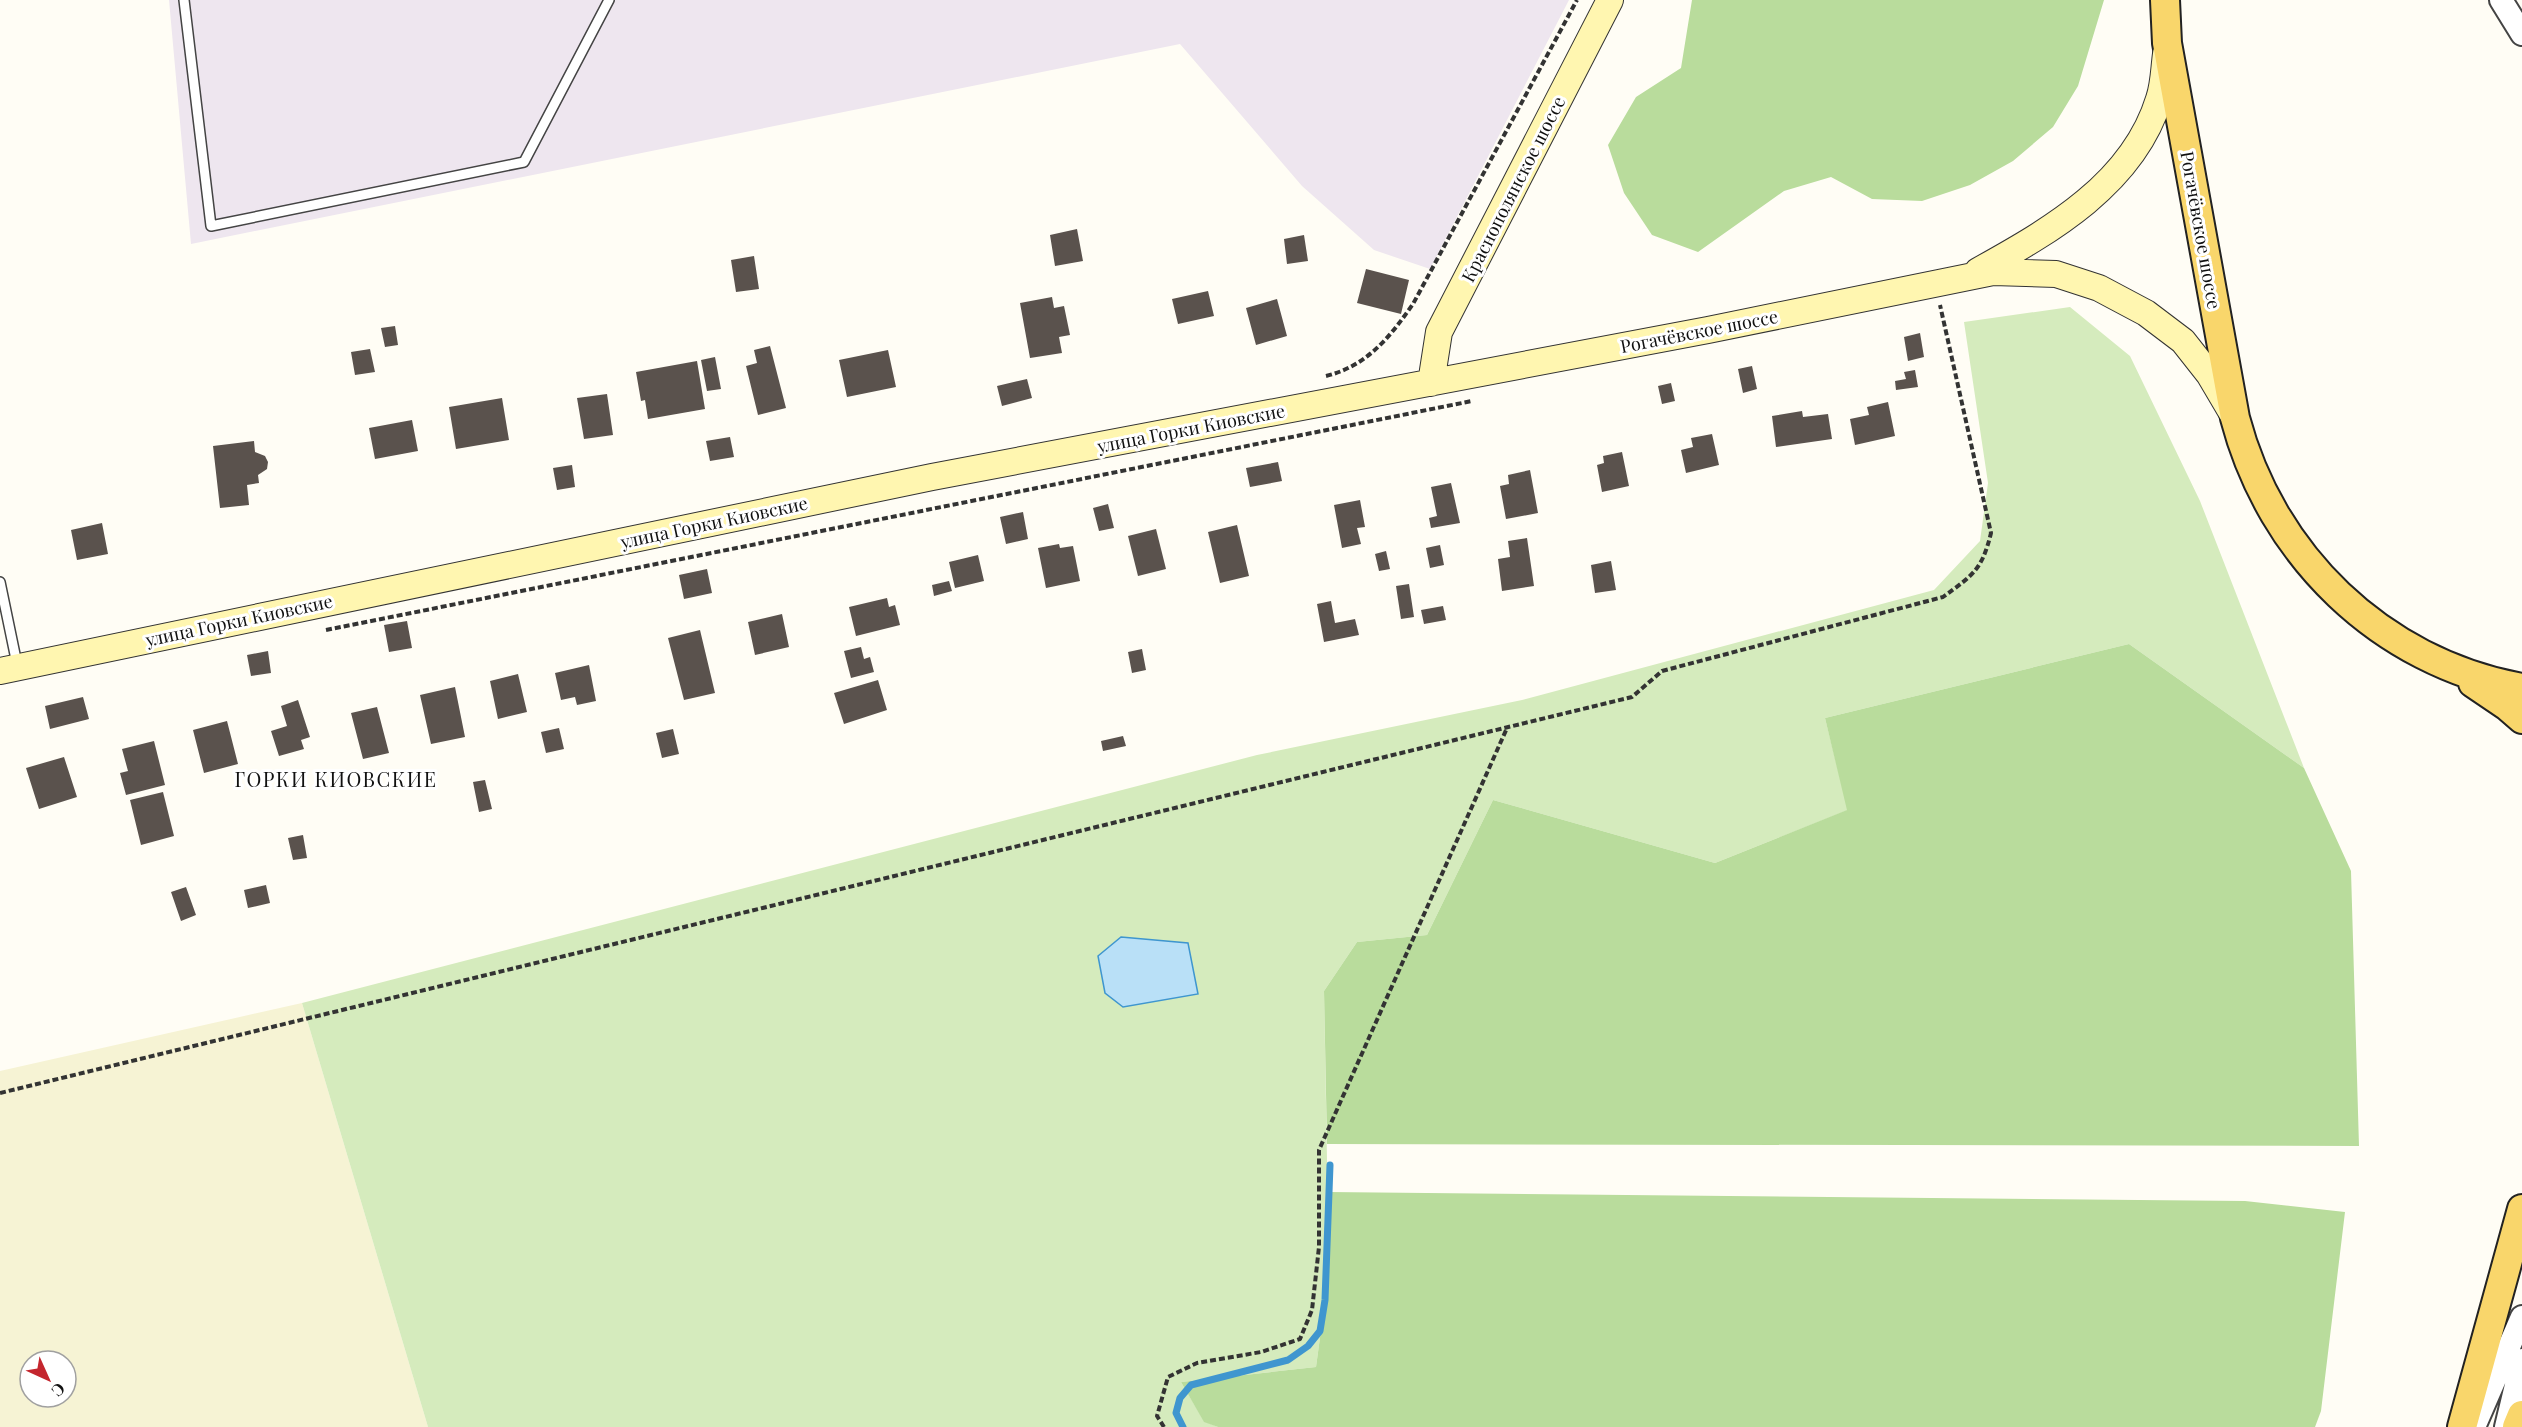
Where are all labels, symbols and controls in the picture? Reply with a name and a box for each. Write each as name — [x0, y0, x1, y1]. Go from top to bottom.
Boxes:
street label: Краснополянское шоссе — [1456, 92, 1570, 286]
street label: Рогачёвское шоссе — [2175, 149, 2227, 311]
street label: Рогачёвское шоссе — [1618, 304, 1780, 358]
street label: улица Горки Киовские — [1094, 398, 1287, 458]
street label: улица Горки Киовские — [617, 490, 810, 554]
street label: улица Горки Киовские — [142, 588, 335, 652]
district label: ГОРКИ КИОВСКИЕ — [234, 765, 438, 792]
north arrow — [18, 1349, 78, 1409]
text: С — [48, 1379, 70, 1401]

